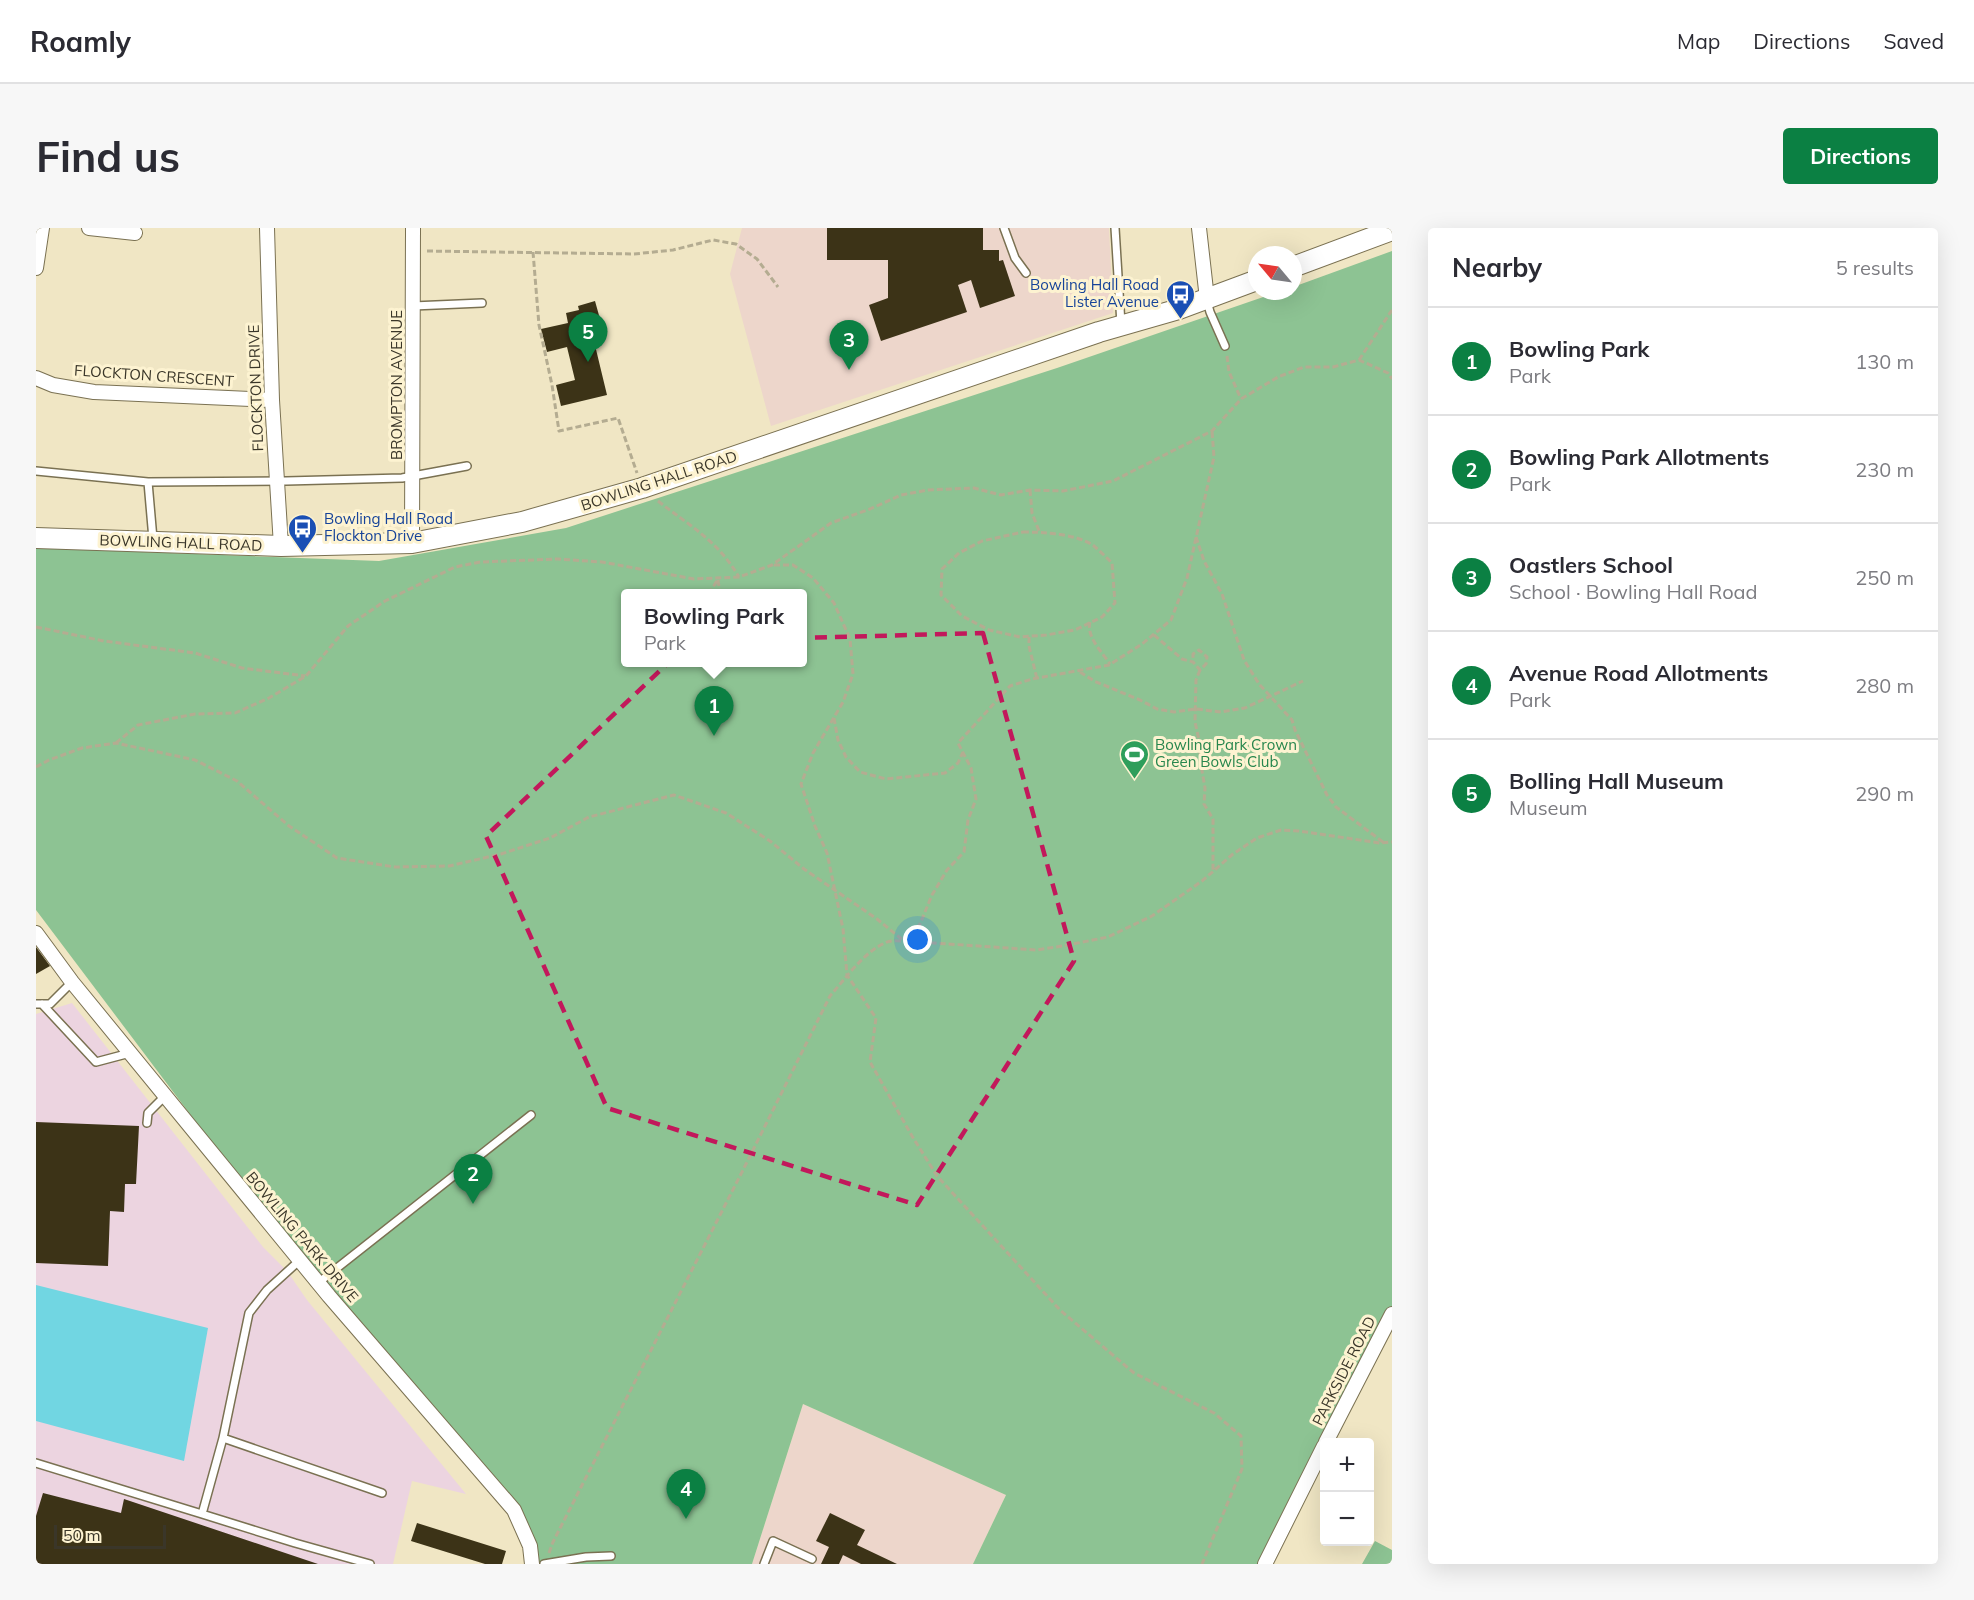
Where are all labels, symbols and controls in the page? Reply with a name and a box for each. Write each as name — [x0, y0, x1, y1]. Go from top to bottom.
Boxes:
text: Roamly — [30, 24, 131, 59]
text: Map — [1677, 28, 1720, 54]
text: Directions — [1753, 28, 1850, 54]
text: Saved — [1883, 28, 1944, 54]
button: Directions — [1783, 128, 1938, 184]
text: Find us — [36, 130, 180, 183]
north arrow — [1248, 246, 1302, 300]
text: Nearby — [1452, 251, 1542, 284]
text: 5 results — [1836, 255, 1914, 280]
place label: Bowling Hall Road Lister Avenue — [1030, 275, 1159, 311]
bus stop icon: Bowling Hall Road Lister Avenue — [1164, 278, 1196, 320]
street label: BROMPTON AVENUE — [387, 310, 406, 460]
pin: 5 — [568, 312, 608, 362]
pin: 3 — [830, 320, 868, 370]
street label: FLOCKTON DRIVE — [244, 324, 267, 452]
text: Bowling Park — [1509, 335, 1649, 363]
text: 1 — [1466, 349, 1478, 374]
text: 130 m — [1855, 349, 1914, 374]
street label: FLOCKTON CRESCENT — [74, 360, 235, 391]
text: Park — [1509, 363, 1551, 388]
text: Bowling Park Allotments — [1509, 443, 1769, 471]
street label: BOWLING HALL ROAD — [578, 446, 739, 515]
text: 2 — [1466, 457, 1478, 482]
text: 230 m — [1855, 457, 1914, 482]
text: Park — [1509, 471, 1551, 496]
place label: Bowling Hall Road Flockton Drive — [324, 509, 453, 545]
bus stop icon: Bowling Hall Road Flockton Drive — [287, 512, 319, 554]
street label: BOWLING HALL ROAD — [99, 530, 263, 555]
text: Oastlers School — [1509, 551, 1673, 579]
text: 3 — [1466, 565, 1478, 590]
text: 250 m — [1855, 565, 1914, 590]
text: School · Bowling Hall Road — [1509, 579, 1758, 604]
popup — [621, 589, 807, 667]
text: Bowling Park — [644, 602, 784, 630]
text: Park — [644, 630, 686, 655]
text: Avenue Road Allotments — [1509, 659, 1768, 687]
text: 4 — [1466, 673, 1478, 698]
text: 280 m — [1855, 673, 1914, 698]
pin: 1 — [694, 686, 734, 736]
text: Park — [1509, 687, 1551, 712]
place label: Bowling Park Crown Green Bowls Club — [1155, 735, 1297, 771]
sports icon: Bowling Park Crown Green Bowls Club — [1118, 738, 1150, 780]
text: Bolling Hall Museum — [1509, 767, 1724, 795]
text: 5 — [1466, 781, 1478, 806]
text: 290 m — [1855, 781, 1914, 806]
text: Museum — [1509, 795, 1588, 820]
your location — [903, 925, 932, 954]
pin: 2 — [454, 1154, 492, 1204]
street label: BOWLING PARK DRIVE — [242, 1168, 363, 1306]
street label: PARKSIDE ROAD — [1308, 1313, 1379, 1429]
map controls — [1320, 1438, 1374, 1546]
button: + — [1320, 1438, 1374, 1492]
pin: 4 — [666, 1470, 706, 1519]
button: − — [1320, 1492, 1374, 1546]
scale bar — [54, 1522, 166, 1550]
text: 50 m — [63, 1525, 100, 1545]

